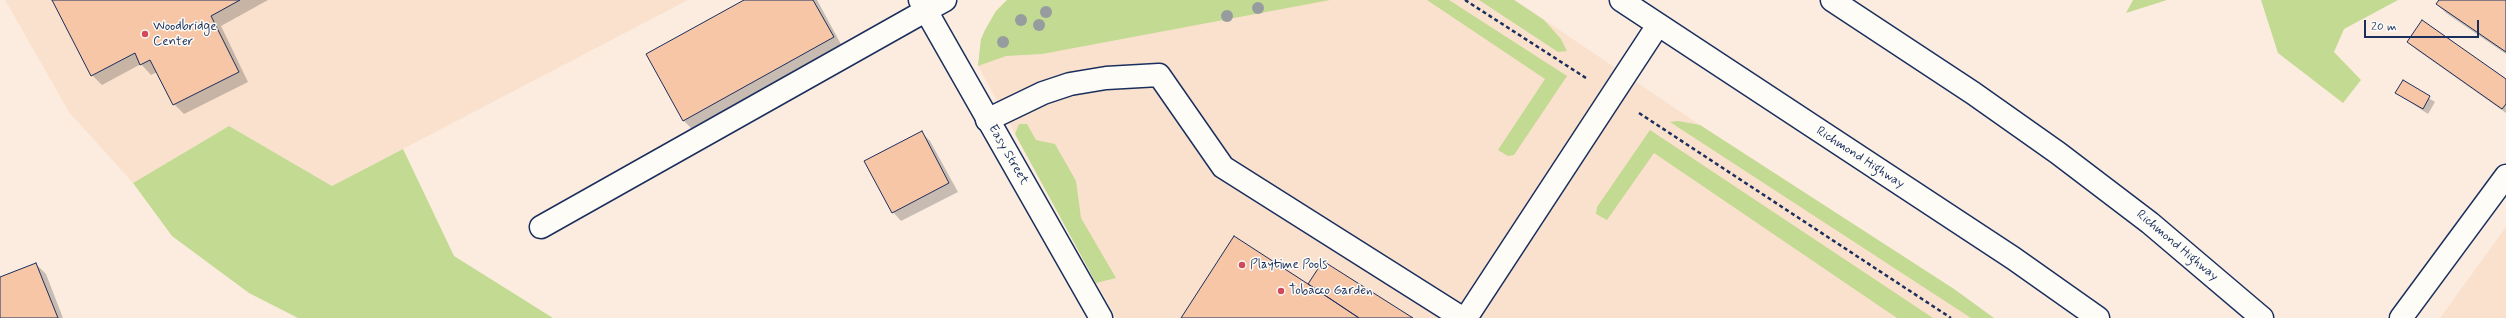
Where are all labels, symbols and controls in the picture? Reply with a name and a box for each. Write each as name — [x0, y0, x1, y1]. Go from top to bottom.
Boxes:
scale bar — [2366, 12, 2481, 38]
place label: Woodbridge Center — [153, 19, 217, 50]
text: 20 m — [2371, 19, 2397, 35]
marker: Woodbridge Center — [140, 29, 150, 39]
street label: Easy Street — [984, 122, 1032, 188]
street label: Richmond Highway — [1813, 124, 1907, 192]
street label: Richmond Highway — [2133, 207, 2221, 285]
place label: Playtime Pools — [1250, 257, 1327, 273]
marker: Playtime Pools — [1237, 260, 1247, 270]
place label: Tobacco Garden — [1289, 283, 1373, 299]
marker: Tobacco Garden — [1276, 286, 1286, 296]

